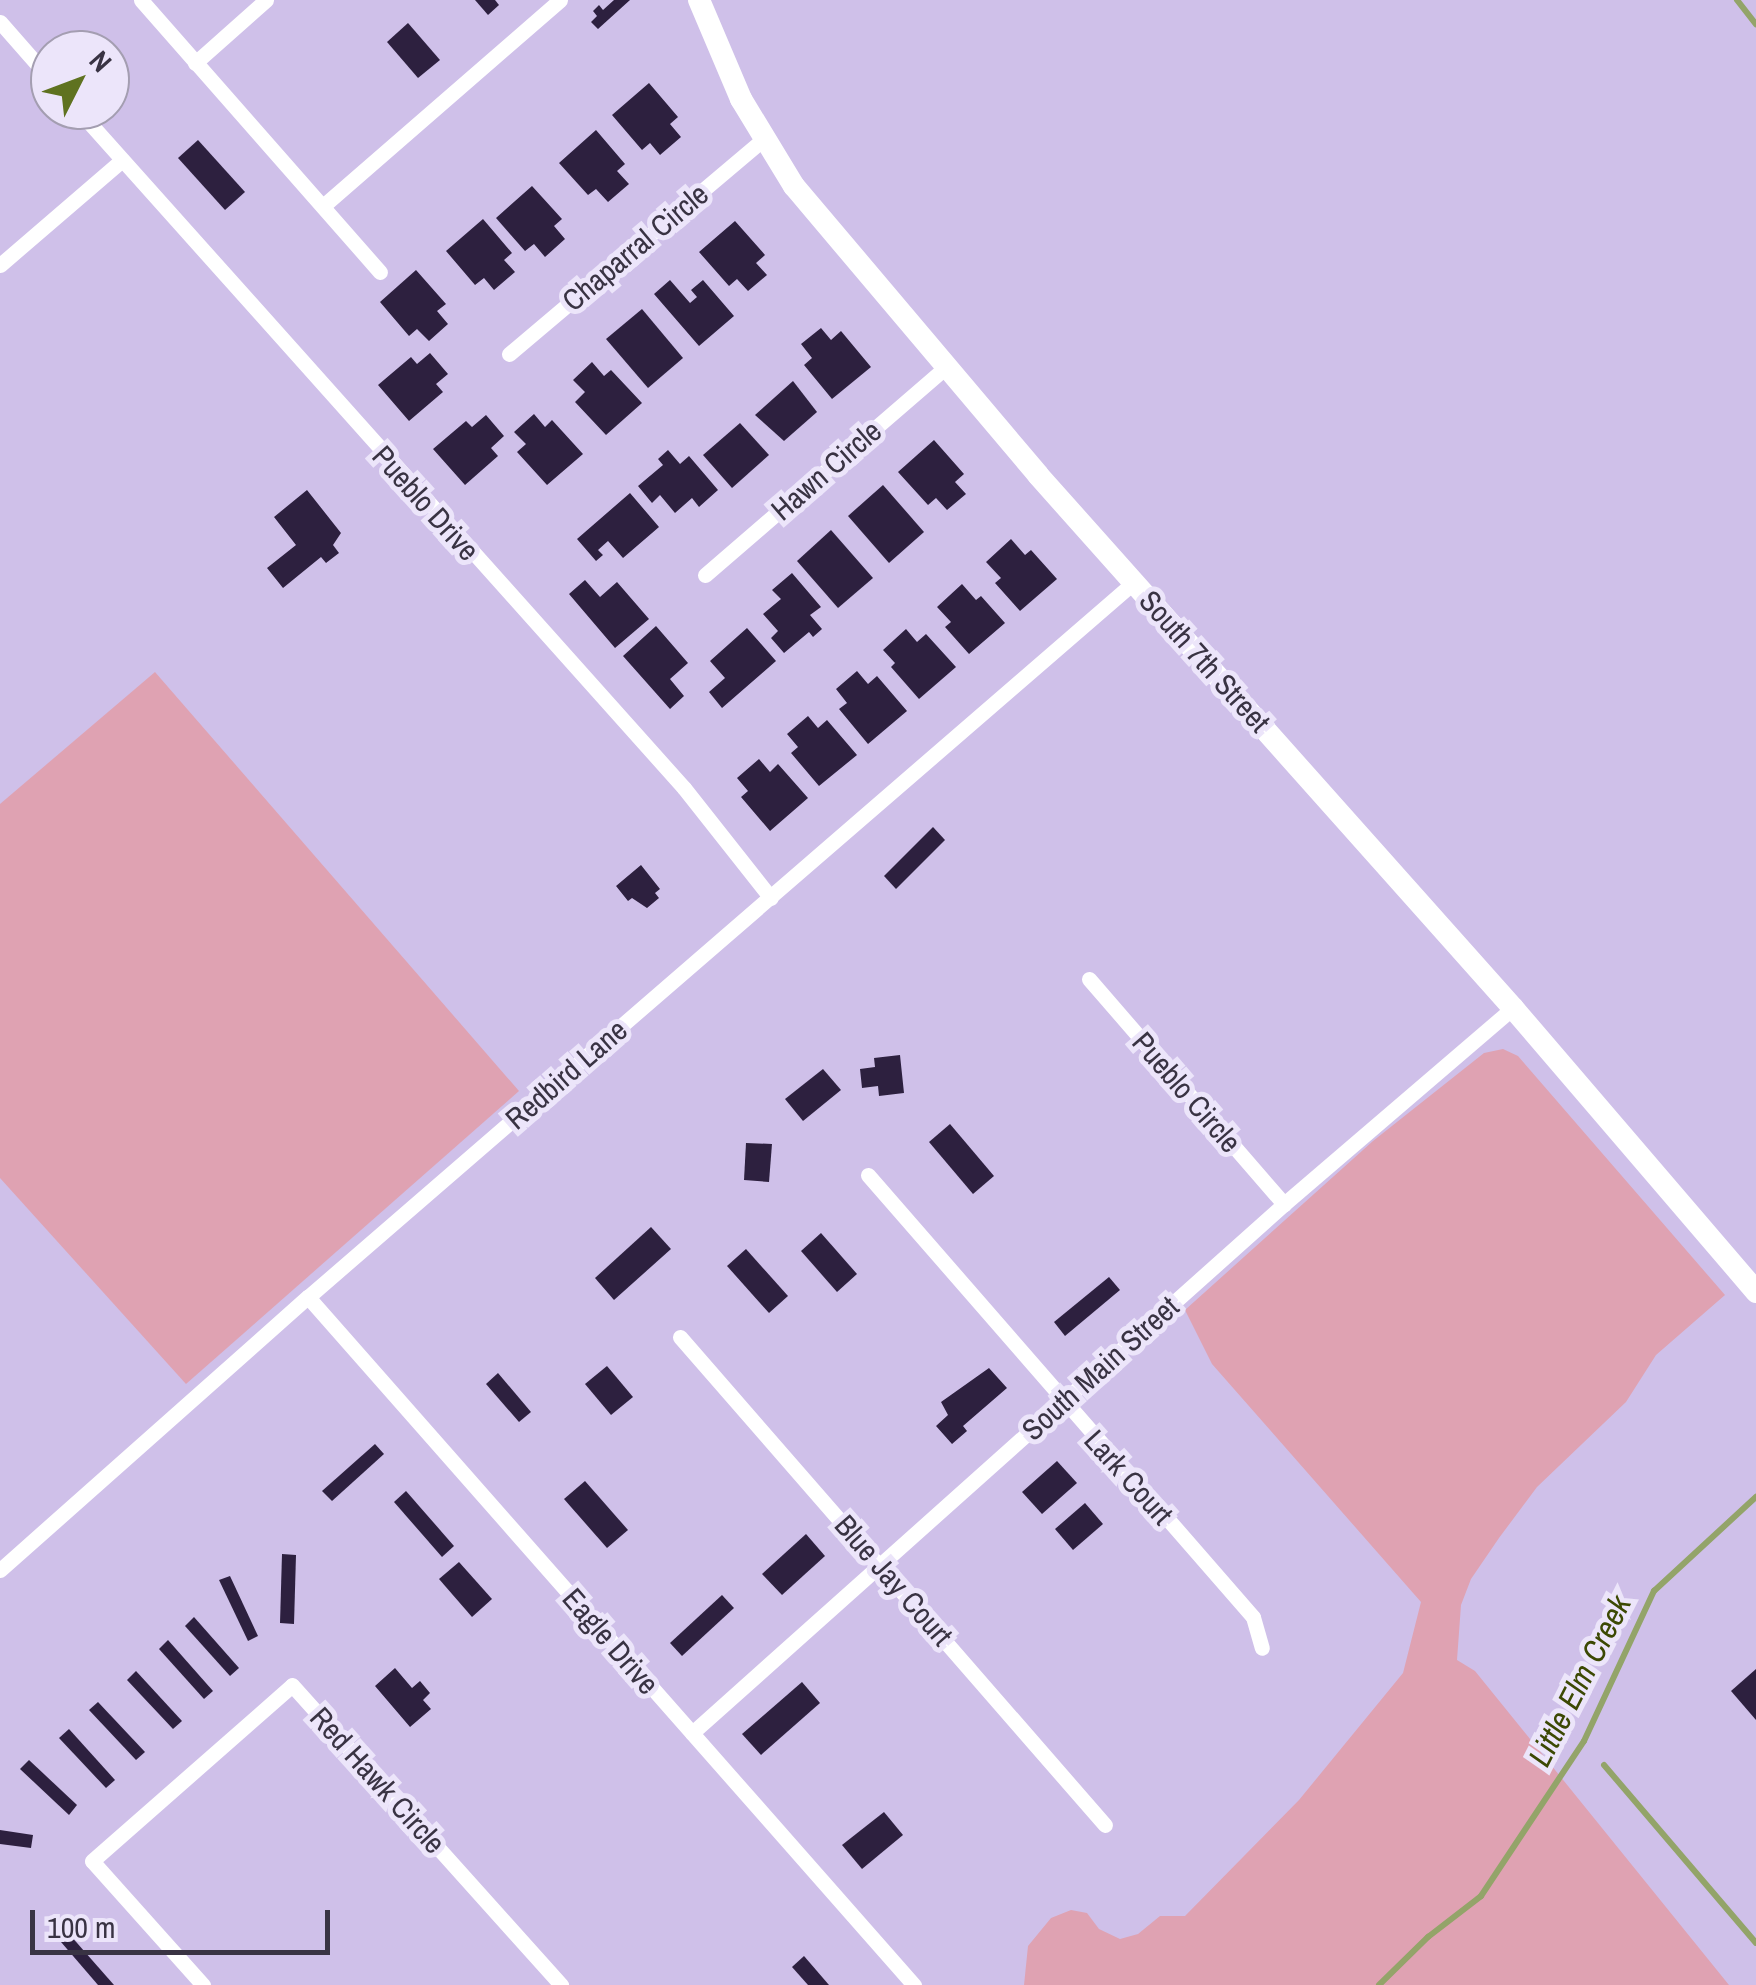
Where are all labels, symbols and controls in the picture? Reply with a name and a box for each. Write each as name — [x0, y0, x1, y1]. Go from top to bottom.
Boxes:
north arrow — [30, 30, 130, 130]
text: N — [81, 42, 120, 80]
street label: Chaparral Circle — [555, 176, 715, 318]
street label: Hawn Circle — [764, 412, 888, 528]
street label: Pueblo Drive — [365, 438, 487, 568]
street label: South 7th Street — [1132, 583, 1278, 739]
street label: Redbird Lane — [498, 1012, 634, 1136]
street label: Pueblo Circle — [1125, 1024, 1249, 1160]
street label: South Main Street — [1014, 1288, 1186, 1448]
street label: Lark Court — [1077, 1422, 1181, 1532]
street label: Blue Jay Court — [827, 1507, 961, 1653]
street label: Eagle Drive — [555, 1581, 667, 1701]
water label: Little Elm Creek — [1521, 1589, 1639, 1773]
street label: Red Hawk Circle — [303, 1699, 453, 1861]
scale bar — [35, 1890, 335, 1952]
text: 100 m — [47, 1907, 115, 1947]

